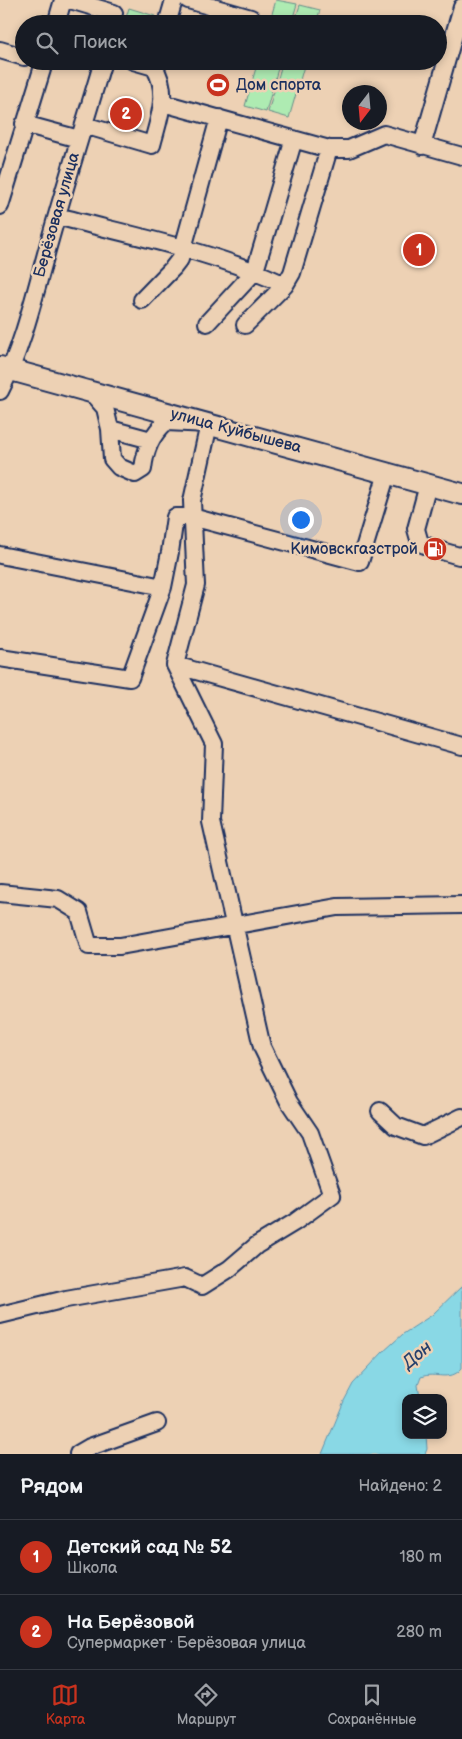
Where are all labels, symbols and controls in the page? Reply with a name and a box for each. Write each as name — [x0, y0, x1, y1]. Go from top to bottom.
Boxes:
search box — [15, 15, 447, 70]
icon: search — [33, 29, 61, 57]
text: Поиск — [73, 31, 127, 54]
sports icon: Дом спорта — [205, 72, 231, 98]
place label: Дом спорта — [236, 76, 322, 95]
north arrow — [342, 85, 387, 130]
pin: 2 — [110, 95, 142, 133]
street label: Берёзовая улица — [30, 150, 84, 280]
pin: 1 — [403, 231, 435, 269]
street label: улица Куйбышева — [168, 404, 304, 458]
your location — [288, 507, 314, 533]
fuel station icon: Кимовскгазстрой — [422, 536, 448, 562]
place label: Кимовскгазстрой — [290, 540, 418, 559]
water label: Дон — [397, 1337, 436, 1374]
map controls — [402, 1394, 447, 1439]
button: layers — [402, 1394, 447, 1439]
text: Рядом — [20, 1474, 83, 1499]
text: Найдено: 2 — [358, 1477, 442, 1496]
text: Детский сад № 52 — [67, 1536, 232, 1559]
text: 1 — [33, 1548, 39, 1567]
text: 180 m — [400, 1548, 442, 1567]
text: Школа — [67, 1559, 117, 1578]
text: На Берёзовой — [67, 1611, 195, 1634]
text: 2 — [31, 1623, 41, 1642]
text: 280 m — [396, 1623, 442, 1642]
text: Супермаркет · Берёзовая улица — [67, 1634, 306, 1653]
tab: Карта — [46, 1681, 85, 1728]
tab: Маршрут — [177, 1681, 236, 1728]
tab: Сохранённые — [328, 1681, 416, 1728]

